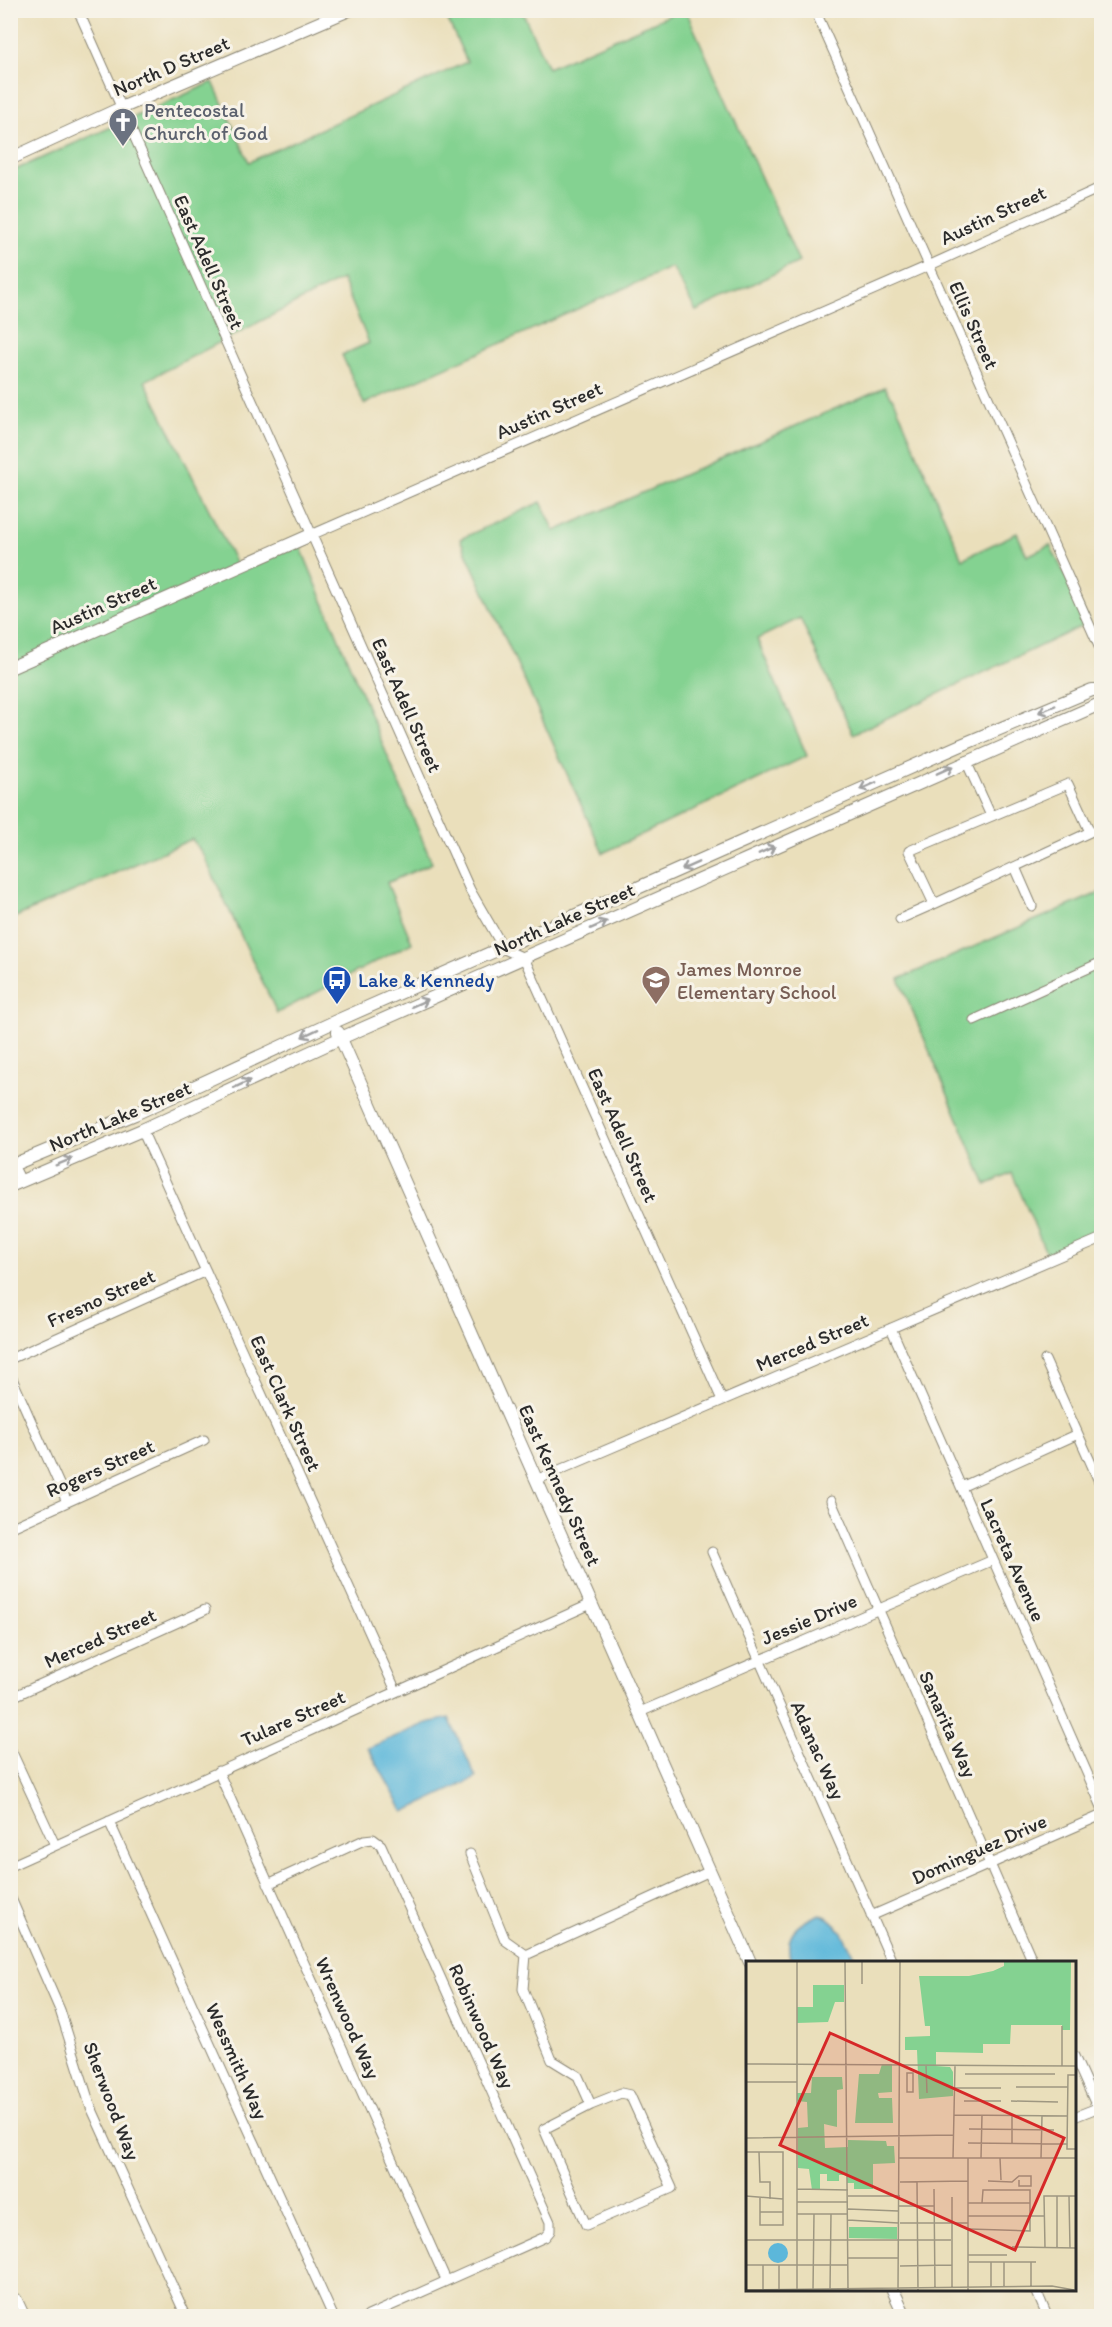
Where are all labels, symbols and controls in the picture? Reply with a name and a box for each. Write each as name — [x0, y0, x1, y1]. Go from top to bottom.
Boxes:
street label: North D Street — [109, 31, 233, 101]
place label: Pentecostal Church of God — [144, 98, 268, 145]
church icon: Pentecostal Church of God — [107, 106, 139, 148]
street label: Austin Street — [936, 180, 1050, 250]
street label: East Adell Street — [169, 191, 250, 333]
street label: Ellis Street — [944, 277, 1004, 373]
street label: Austin Street — [492, 376, 606, 444]
street label: Austin Street — [46, 571, 160, 639]
street label: East Adell Street — [367, 634, 448, 776]
one-way arrow — [1038, 704, 1057, 715]
one-way arrow — [936, 764, 954, 776]
one-way arrow — [859, 781, 877, 793]
one-way arrow — [758, 843, 776, 855]
one-way arrow — [681, 861, 699, 872]
street label: North Lake Street — [490, 877, 638, 961]
one-way arrow — [589, 918, 607, 930]
place label: James Monroe Elementary School — [677, 957, 837, 1004]
bus stop icon: Lake & Kennedy — [321, 964, 353, 1006]
school or university icon: James Monroe Elementary School — [640, 964, 672, 1006]
place label: Lake & Kennedy — [358, 968, 495, 992]
one-way arrow — [411, 997, 429, 1009]
one-way arrow — [302, 1028, 320, 1040]
street label: East Adell Street — [583, 1064, 664, 1206]
street label: North Lake Street — [45, 1075, 195, 1157]
one-way arrow — [233, 1077, 251, 1089]
one-way arrow — [54, 1156, 73, 1167]
street label: Fresno Street — [43, 1264, 159, 1332]
street label: Merced Street — [752, 1307, 872, 1377]
street label: East Clark Street — [245, 1331, 327, 1475]
street label: East Kennedy Street — [514, 1400, 606, 1570]
street label: Rogers Street — [42, 1433, 158, 1503]
street label: Lacreta Avenue — [975, 1495, 1051, 1625]
street label: Jessie Drive — [758, 1588, 860, 1650]
street label: Merced Street — [40, 1603, 160, 1673]
street label: Sanarita Way — [914, 1667, 982, 1782]
street label: Tulare Street — [237, 1684, 349, 1752]
street label: Adanac Way — [786, 1697, 851, 1804]
street label: Dominguez Drive — [908, 1808, 1050, 1890]
street label: Wrenwood Way — [310, 1953, 386, 2083]
street label: Robinwood Way — [444, 1960, 521, 2093]
inset map — [746, 1961, 1076, 2291]
street label: Wessmith Way — [201, 1999, 274, 2123]
street label: Sherwood Way — [78, 2038, 146, 2164]

